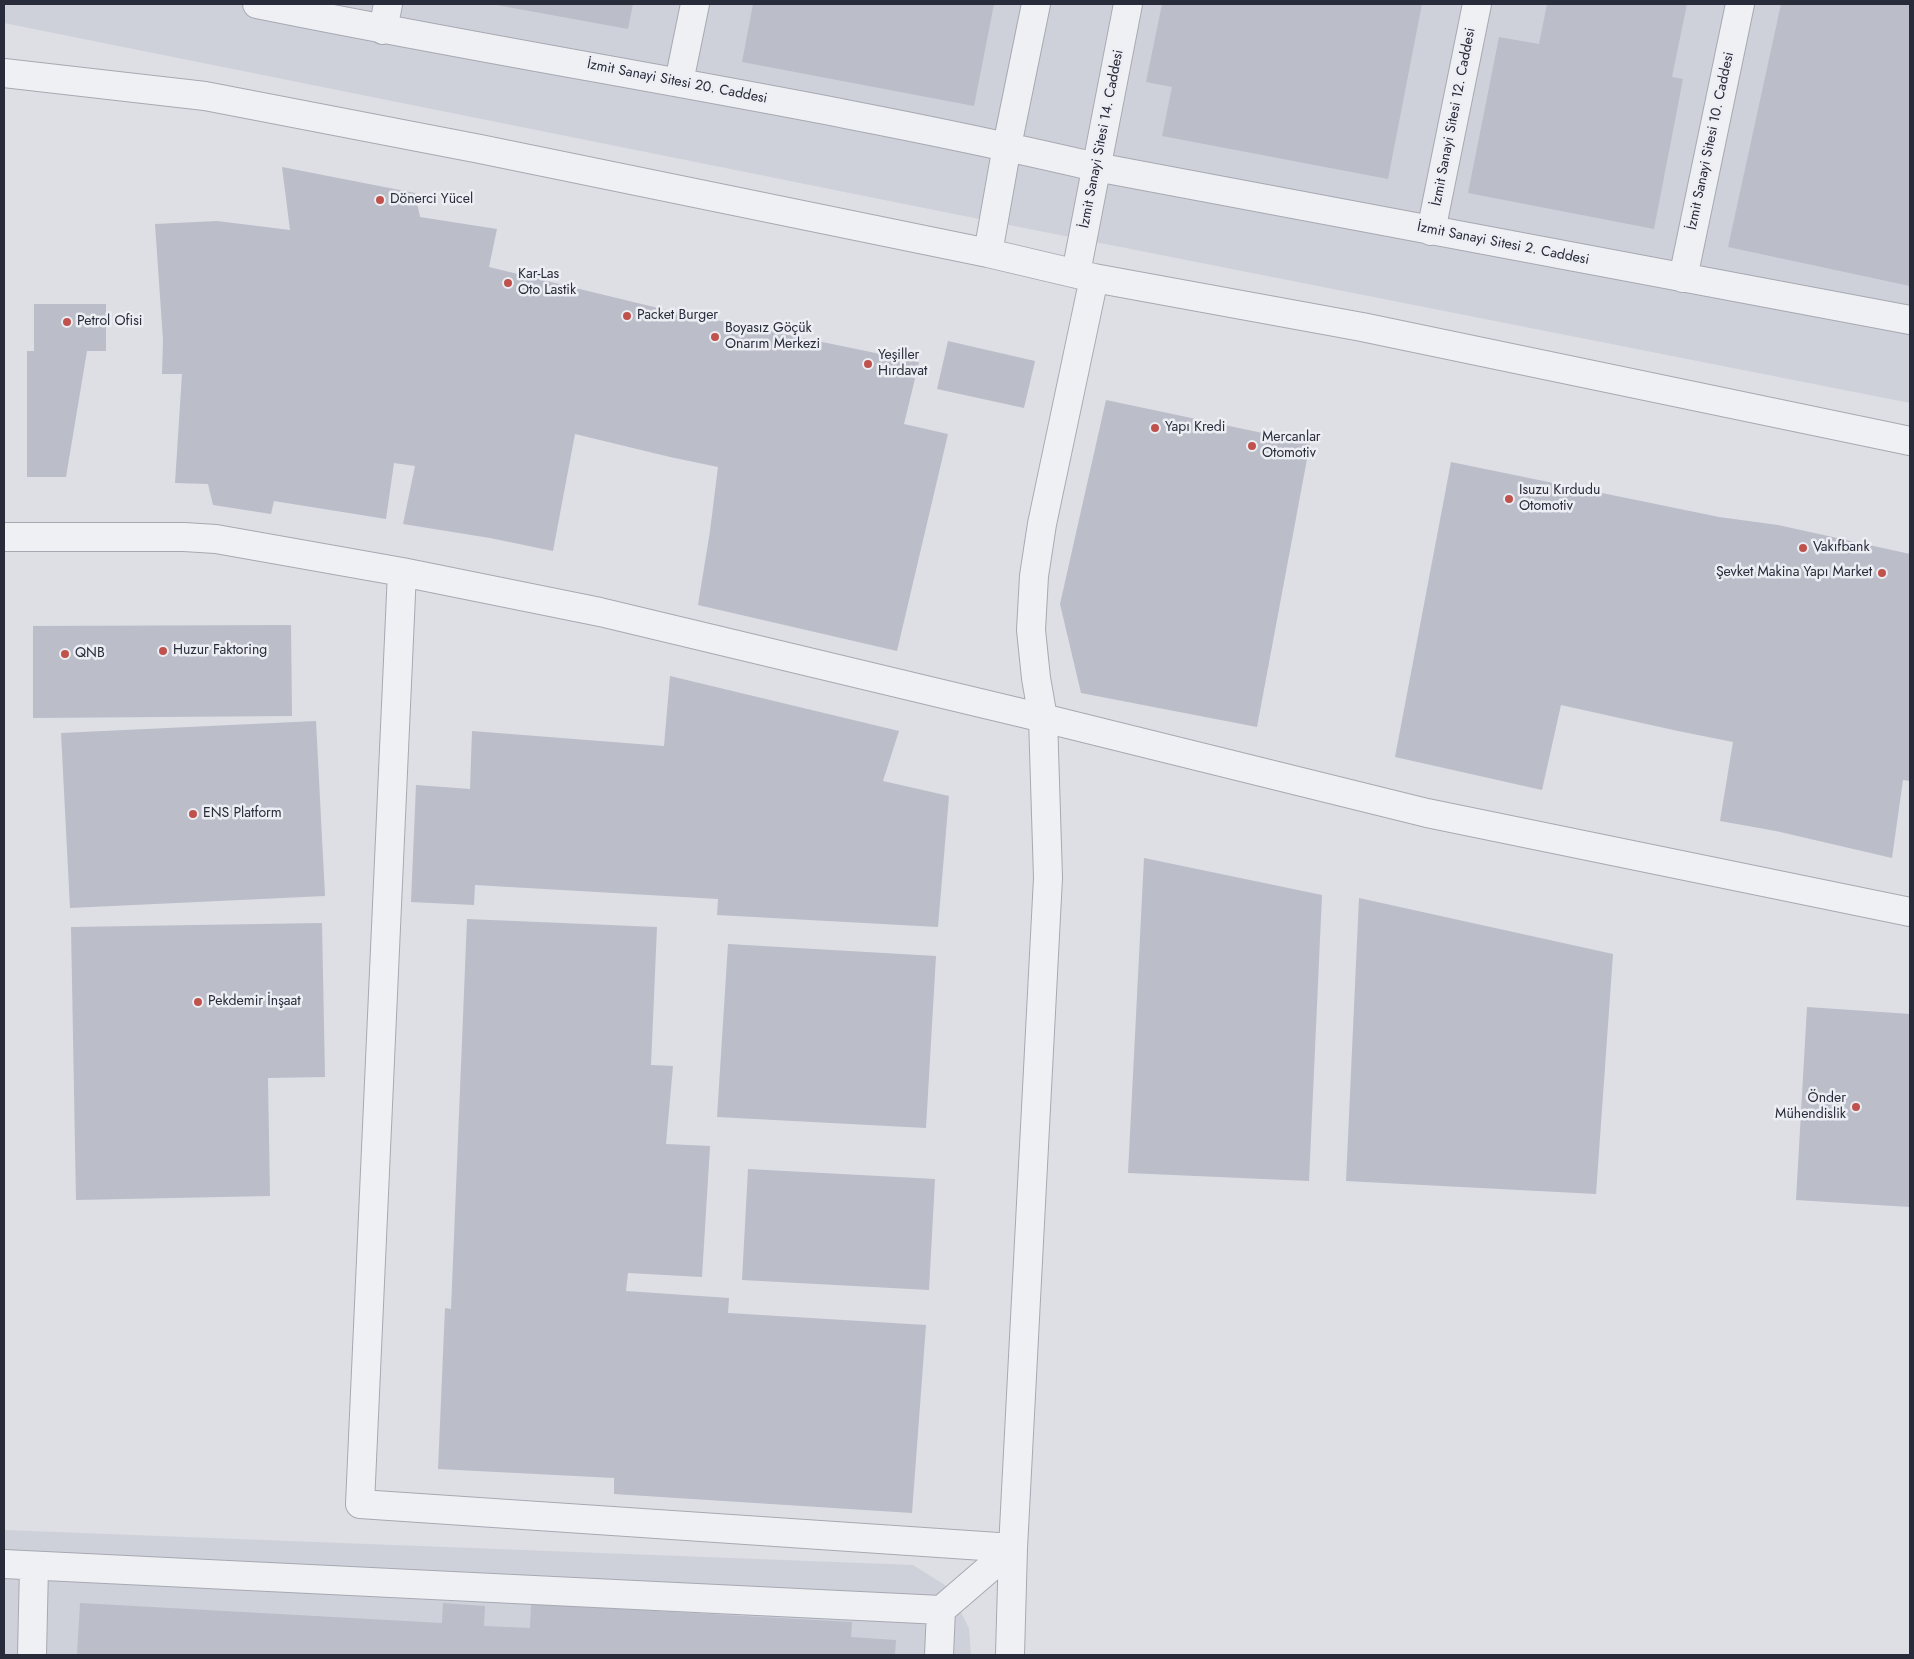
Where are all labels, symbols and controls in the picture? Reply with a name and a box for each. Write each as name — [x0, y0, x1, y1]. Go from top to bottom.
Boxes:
street label: İzmit Sanayi Sitesi 12. Caddesi — [1428, 26, 1480, 208]
street label: İzmit Sanayi Sitesi 14. Caddesi — [1076, 48, 1128, 230]
street label: İzmit Sanayi Sitesi 10. Caddesi — [1684, 50, 1738, 232]
street label: İzmit Sanayi Sitesi 20. Caddesi — [585, 56, 769, 108]
place label: Dönerci Yücel — [390, 192, 473, 208]
marker: Dönerci Yücel — [374, 194, 386, 206]
street label: İzmit Sanayi Sitesi 2. Caddesi — [1416, 219, 1590, 269]
place label: Kar-Las Oto Lastik — [518, 267, 576, 300]
marker: Kar-Las Oto Lastik — [502, 277, 514, 289]
place label: Packet Burger — [637, 308, 718, 324]
marker: Packet Burger — [621, 310, 633, 322]
place label: Petrol Ofisi — [77, 314, 142, 330]
marker: Petrol Ofisi — [61, 316, 73, 328]
place label: Boyasız Göçük Onarım Merkezi — [725, 321, 820, 354]
marker: Boyasız Göçük Onarım Merkezi — [709, 331, 721, 343]
place label: Yeşiller Hırdavat — [878, 348, 927, 381]
marker: Yeşiller Hırdavat — [862, 358, 874, 370]
place label: Yapı Kredi — [1165, 420, 1225, 436]
marker: Yapı Kredi — [1149, 422, 1161, 434]
place label: Mercanlar Otomotiv — [1262, 430, 1321, 462]
marker: Mercanlar Otomotiv — [1246, 440, 1258, 452]
place label: Isuzu Kırdudu Otomotiv — [1519, 483, 1600, 516]
marker: Isuzu Kırdudu Otomotiv — [1503, 493, 1515, 505]
place label: Vakıfbank — [1813, 540, 1870, 556]
marker: Vakıfbank — [1797, 542, 1809, 554]
place label: Şevket Makina Yapı Market — [1716, 565, 1872, 581]
marker: Şevket Makina Yapı Market — [1876, 567, 1888, 579]
place label: Huzur Faktoring — [173, 643, 267, 659]
marker: Huzur Faktoring — [157, 645, 169, 657]
place label: QNB — [75, 646, 105, 662]
marker: QNB — [59, 648, 71, 660]
place label: ENS Platform — [203, 806, 282, 822]
marker: ENS Platform — [187, 808, 199, 820]
place label: Pekdemir İnşaat — [208, 994, 301, 1010]
marker: Pekdemir İnşaat — [192, 996, 204, 1008]
place label: Önder Mühendislik — [1775, 1091, 1846, 1124]
marker: Önder Mühendislik — [1850, 1101, 1862, 1113]

